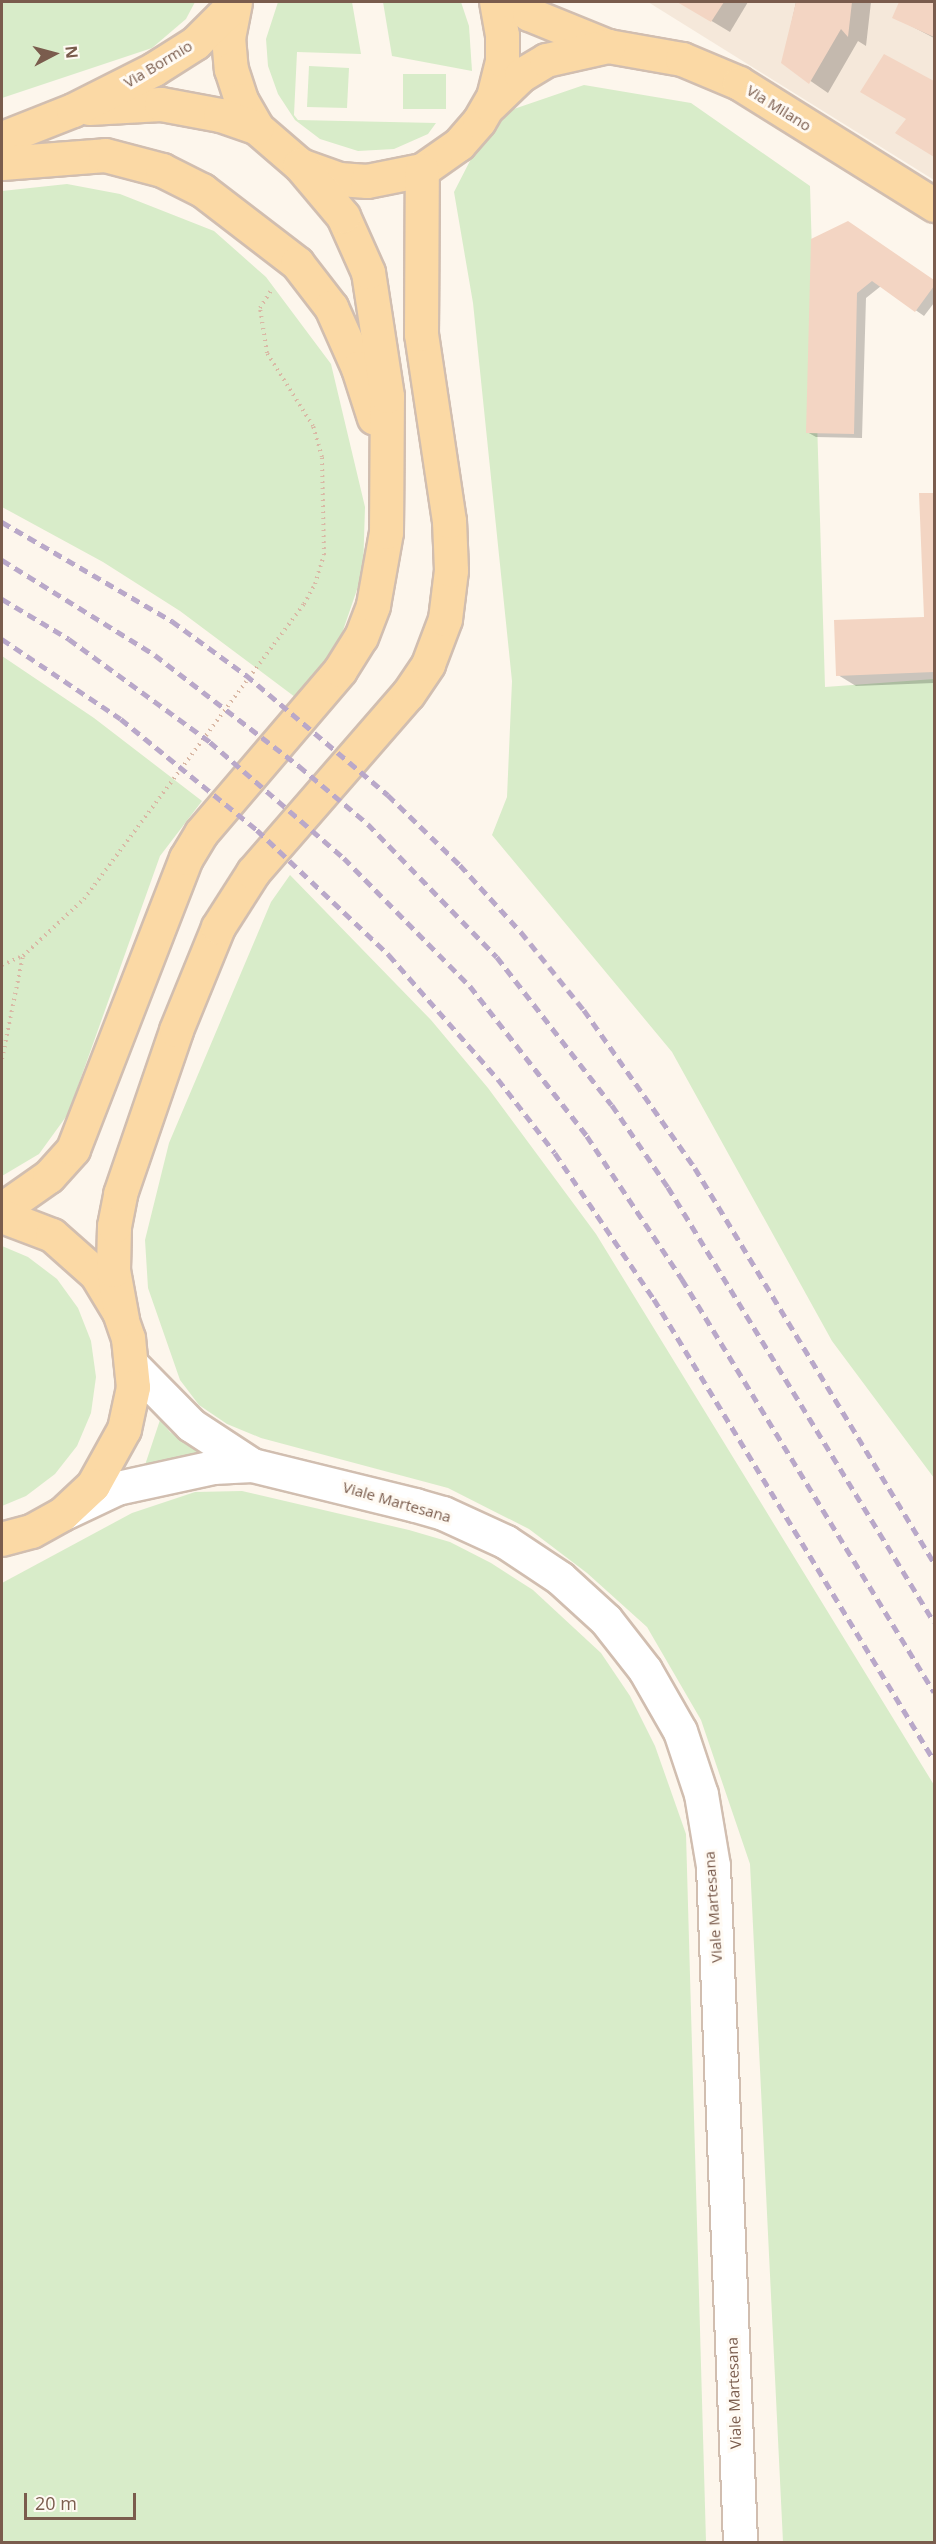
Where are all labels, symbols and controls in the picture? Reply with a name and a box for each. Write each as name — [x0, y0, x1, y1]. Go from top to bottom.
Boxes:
north arrow — [24, 24, 84, 84]
street label: Via Bormio — [121, 37, 195, 91]
text: N — [60, 44, 84, 60]
street label: Via Milano — [743, 81, 815, 135]
street label: Viale Martesana — [341, 1478, 453, 1526]
street label: Viale Martesana — [700, 1851, 726, 1963]
street label: Viale Martesana — [723, 2337, 745, 2449]
scale bar — [27, 2481, 140, 2519]
text: 20 m — [35, 2491, 77, 2515]

